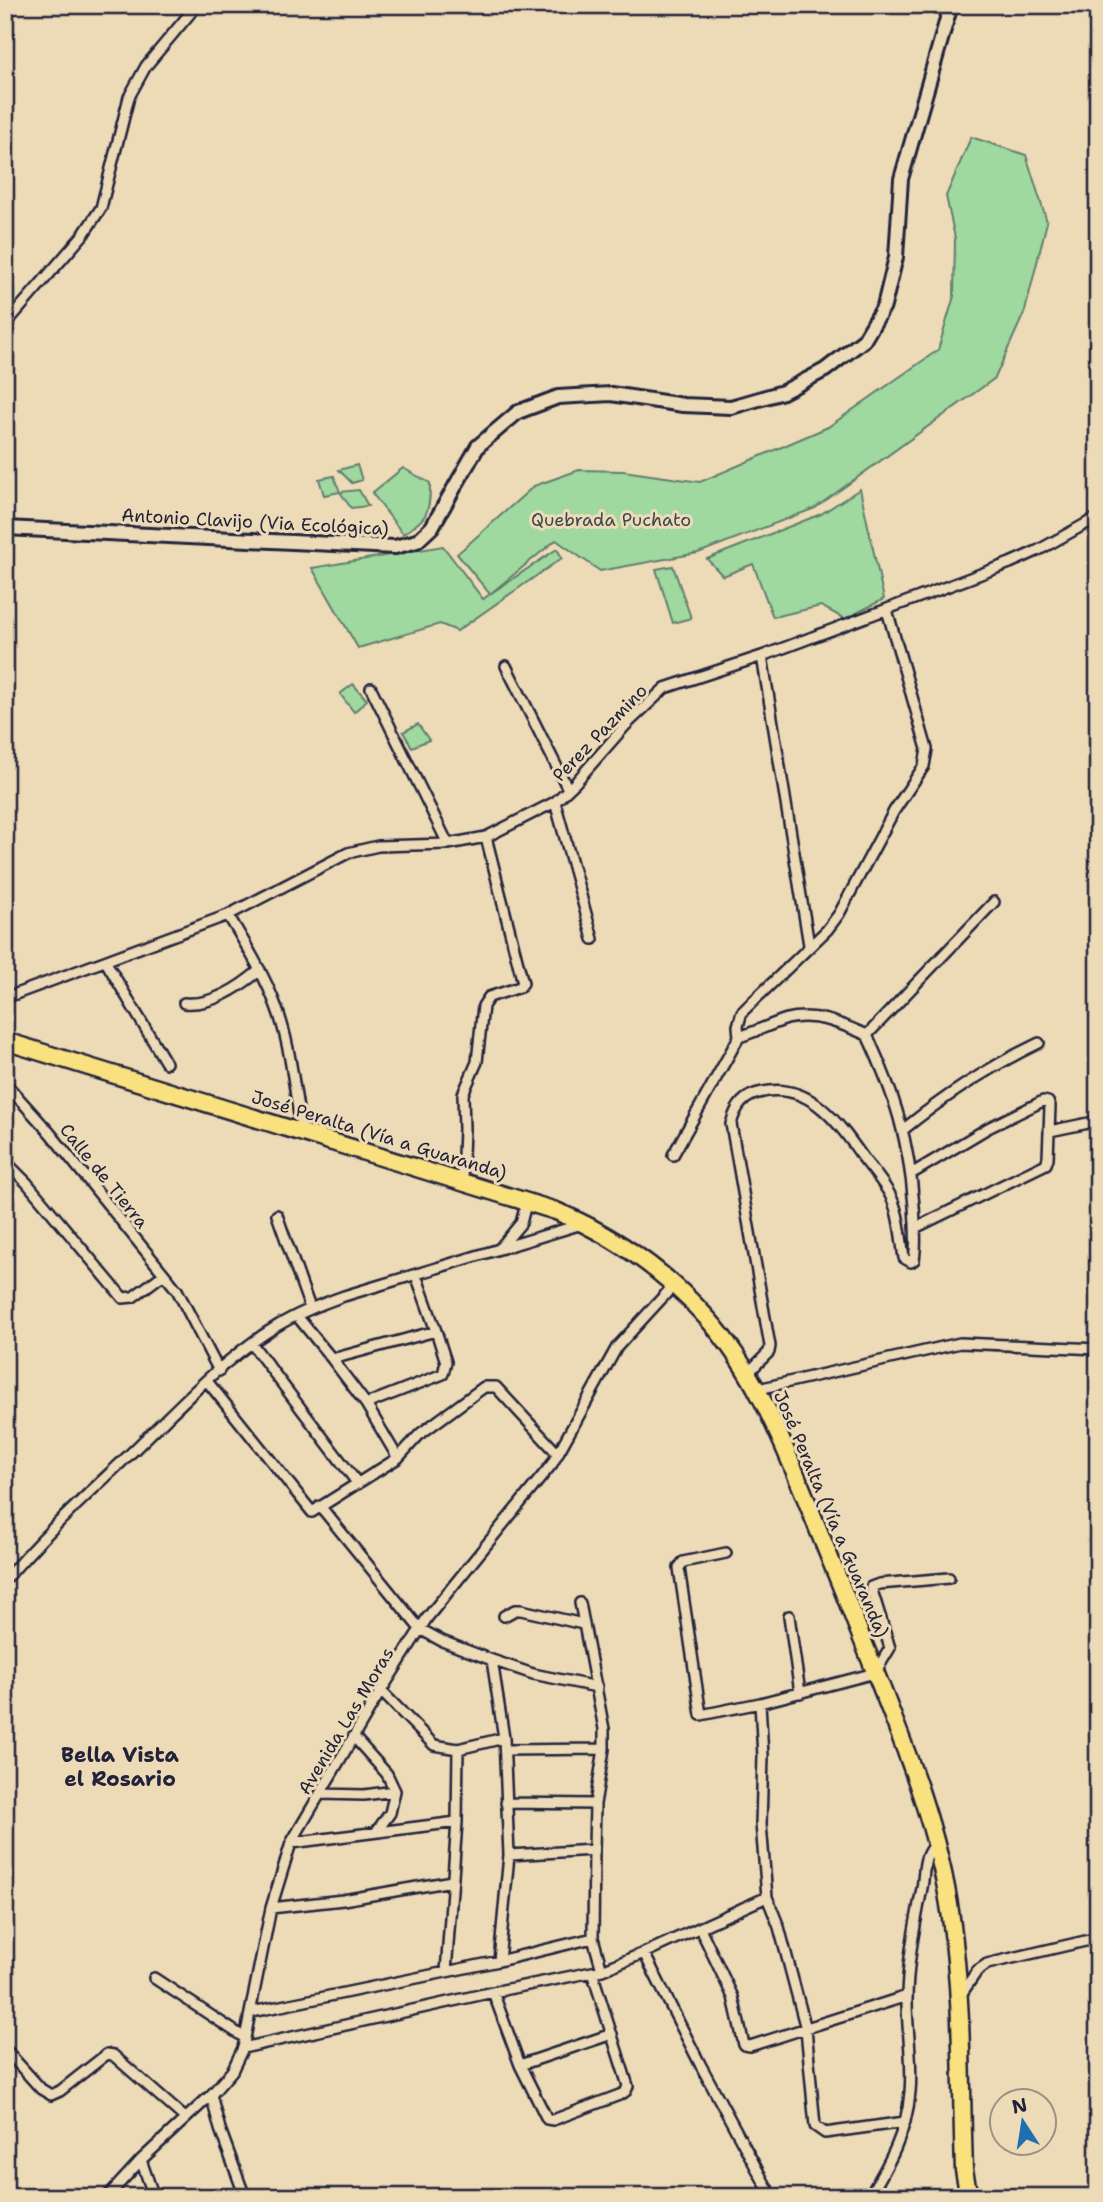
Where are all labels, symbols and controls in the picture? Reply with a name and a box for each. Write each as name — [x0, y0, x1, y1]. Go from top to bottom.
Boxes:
street label: Antonio Clavijo (Via Ecológica) — [121, 503, 389, 541]
park label: Quebrada Puchato — [531, 508, 691, 532]
street label: Perez Pazmino — [547, 679, 653, 787]
street label: José Peralta (Vía a Guaranda) — [248, 1085, 510, 1185]
street label: Calle de Tierra — [54, 1119, 154, 1233]
street label: José Peralta (Vía a Guaranda) — [768, 1387, 894, 1641]
street label: Avenida Las Moras — [292, 1643, 400, 1799]
district label: Bella Vista el Rosario — [61, 1741, 180, 1793]
north arrow — [988, 2086, 1058, 2156]
text: N — [1010, 2092, 1030, 2120]

